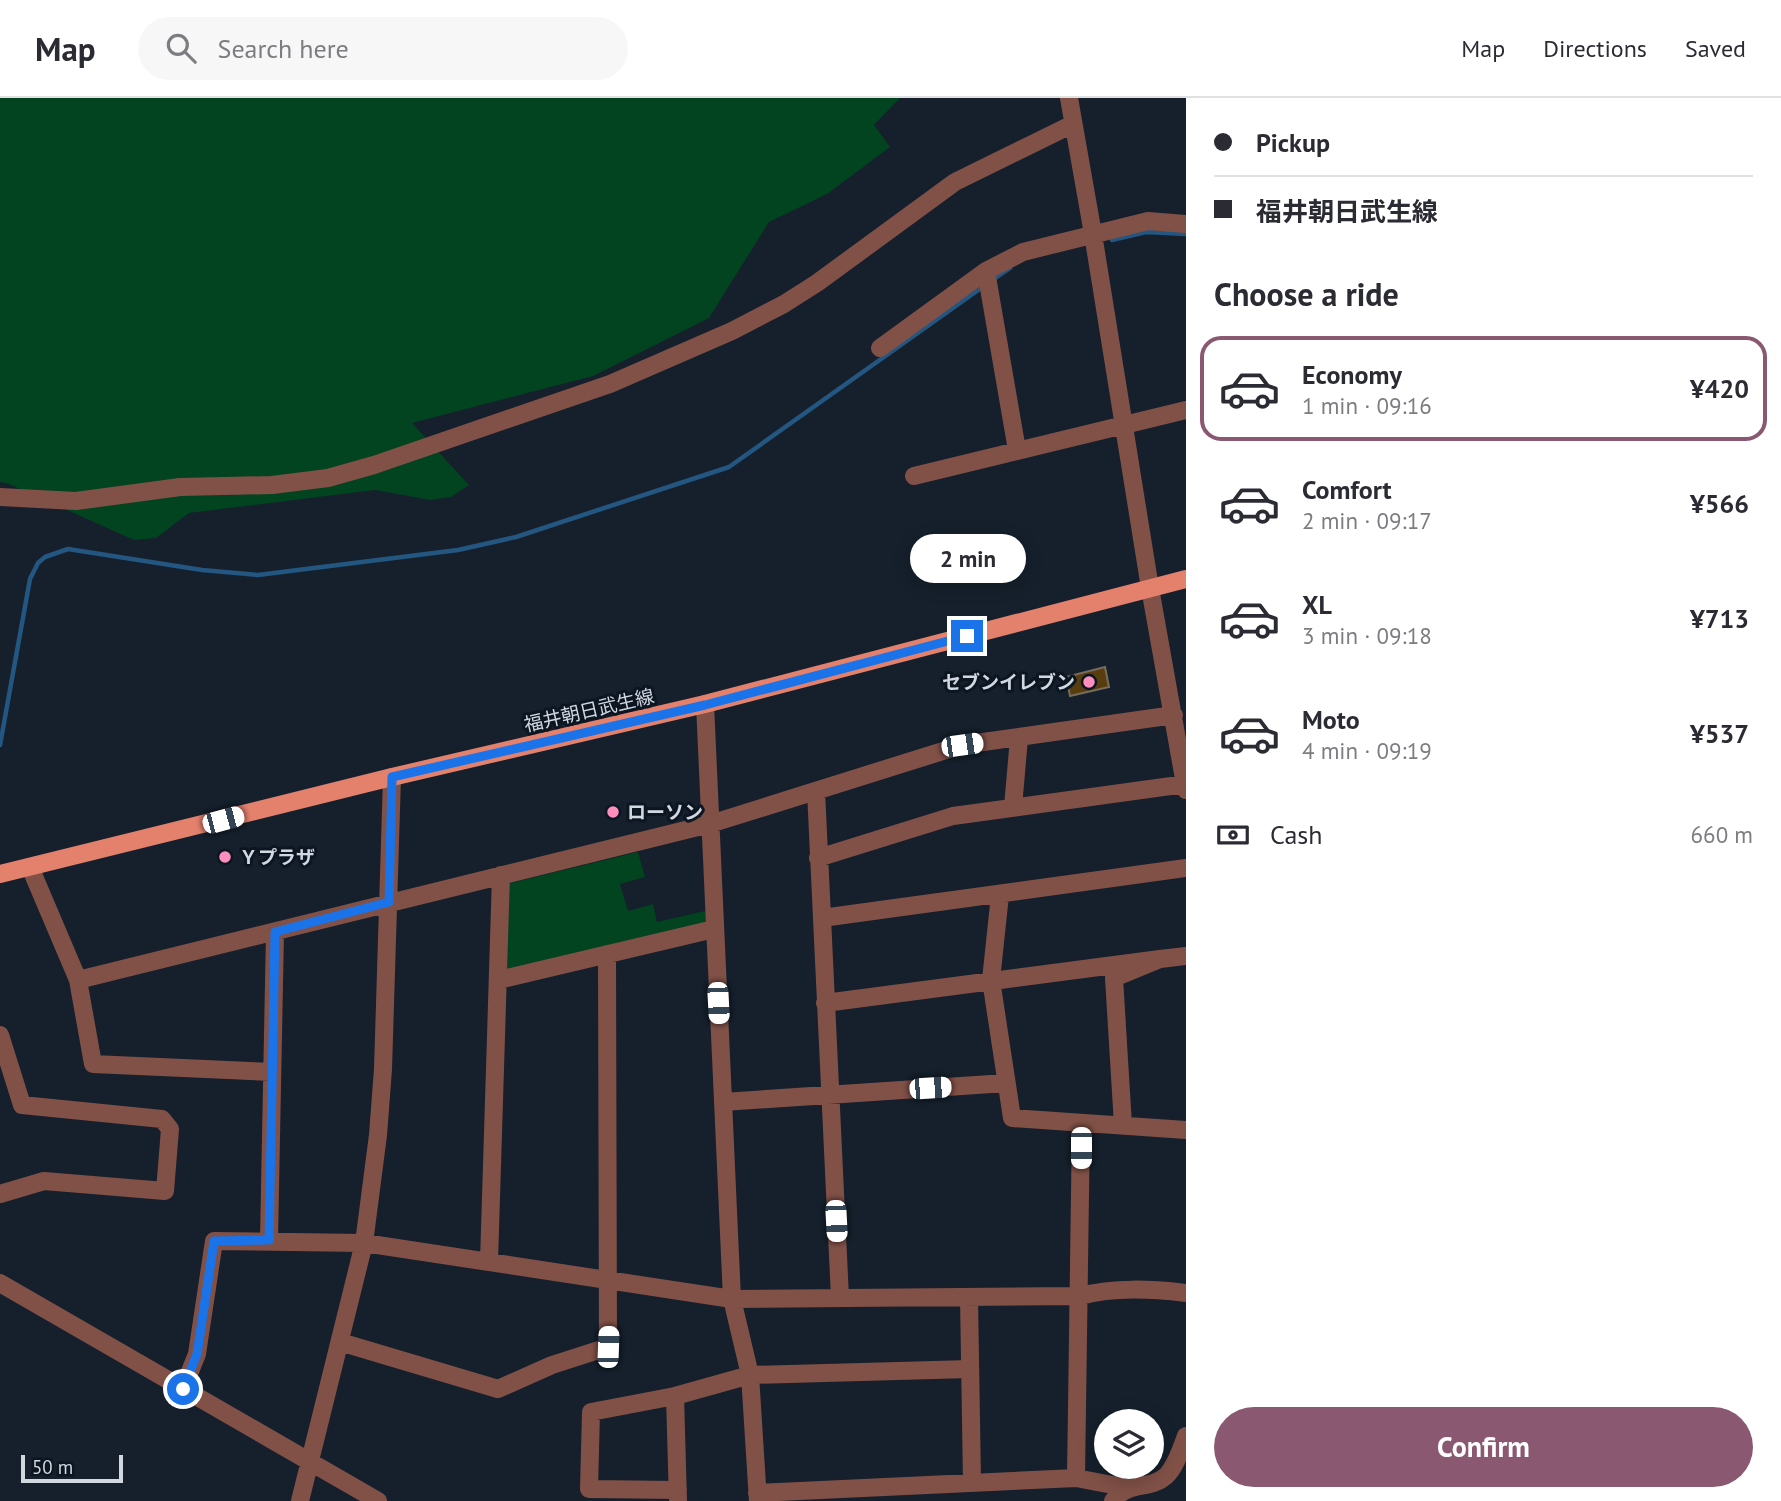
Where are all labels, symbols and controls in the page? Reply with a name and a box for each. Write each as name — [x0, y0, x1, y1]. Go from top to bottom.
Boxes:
search box — [138, 17, 628, 80]
text: Map — [35, 27, 96, 70]
icon: search — [162, 29, 200, 67]
text: Search here — [218, 32, 349, 65]
text: Map — [1461, 33, 1505, 64]
text: Directions — [1543, 33, 1647, 64]
text: Saved — [1685, 33, 1746, 64]
text: Pickup — [1256, 126, 1330, 159]
text: 福井朝日武生線 — [1256, 195, 1438, 228]
text: Choose a ride — [1214, 273, 1399, 315]
icon: car — [1218, 357, 1281, 420]
text: Economy — [1302, 358, 1402, 391]
text: ¥420 — [1690, 372, 1749, 405]
text: 1 min · 09:16 — [1302, 391, 1432, 420]
icon: car — [1218, 472, 1281, 535]
text: Comfort — [1302, 473, 1392, 506]
text: ¥566 — [1690, 487, 1749, 520]
text: 2 min · 09:17 — [1302, 506, 1432, 535]
callout: 2 min — [909, 534, 1025, 584]
text: 2 min — [940, 544, 996, 573]
icon: car — [1218, 587, 1281, 650]
text: XL — [1302, 588, 1332, 621]
text: ¥713 — [1690, 602, 1749, 635]
route end — [951, 620, 983, 652]
text: 3 min · 09:18 — [1302, 621, 1432, 650]
place label: セブンイレブン — [942, 670, 1075, 694]
marker: セブンイレブン — [1081, 674, 1097, 690]
street label: 福井朝日武生線 — [521, 683, 657, 737]
icon: car — [1218, 702, 1281, 765]
text: Moto — [1302, 703, 1360, 736]
text: ¥537 — [1690, 717, 1749, 750]
car — [940, 732, 985, 758]
text: 4 min · 09:19 — [1302, 736, 1432, 765]
place label: ローソン — [627, 800, 703, 824]
car — [200, 804, 247, 836]
marker: ローソン — [605, 804, 621, 820]
icon: cash — [1214, 816, 1252, 854]
text: Cash — [1270, 818, 1322, 851]
text: 660 m — [1691, 820, 1753, 849]
place label: Ｙプラザ — [239, 845, 315, 869]
marker: Ｙプラザ — [217, 849, 233, 865]
car — [707, 981, 730, 1025]
car — [909, 1076, 952, 1100]
car — [1071, 1127, 1092, 1169]
car — [825, 1199, 848, 1243]
car — [597, 1326, 620, 1368]
route start — [167, 1373, 199, 1405]
button: Confirm — [1214, 1407, 1753, 1487]
map controls — [1094, 1409, 1164, 1479]
button: layers — [1094, 1409, 1164, 1479]
scale bar — [21, 1452, 122, 1484]
text: 50 m — [32, 1455, 73, 1479]

